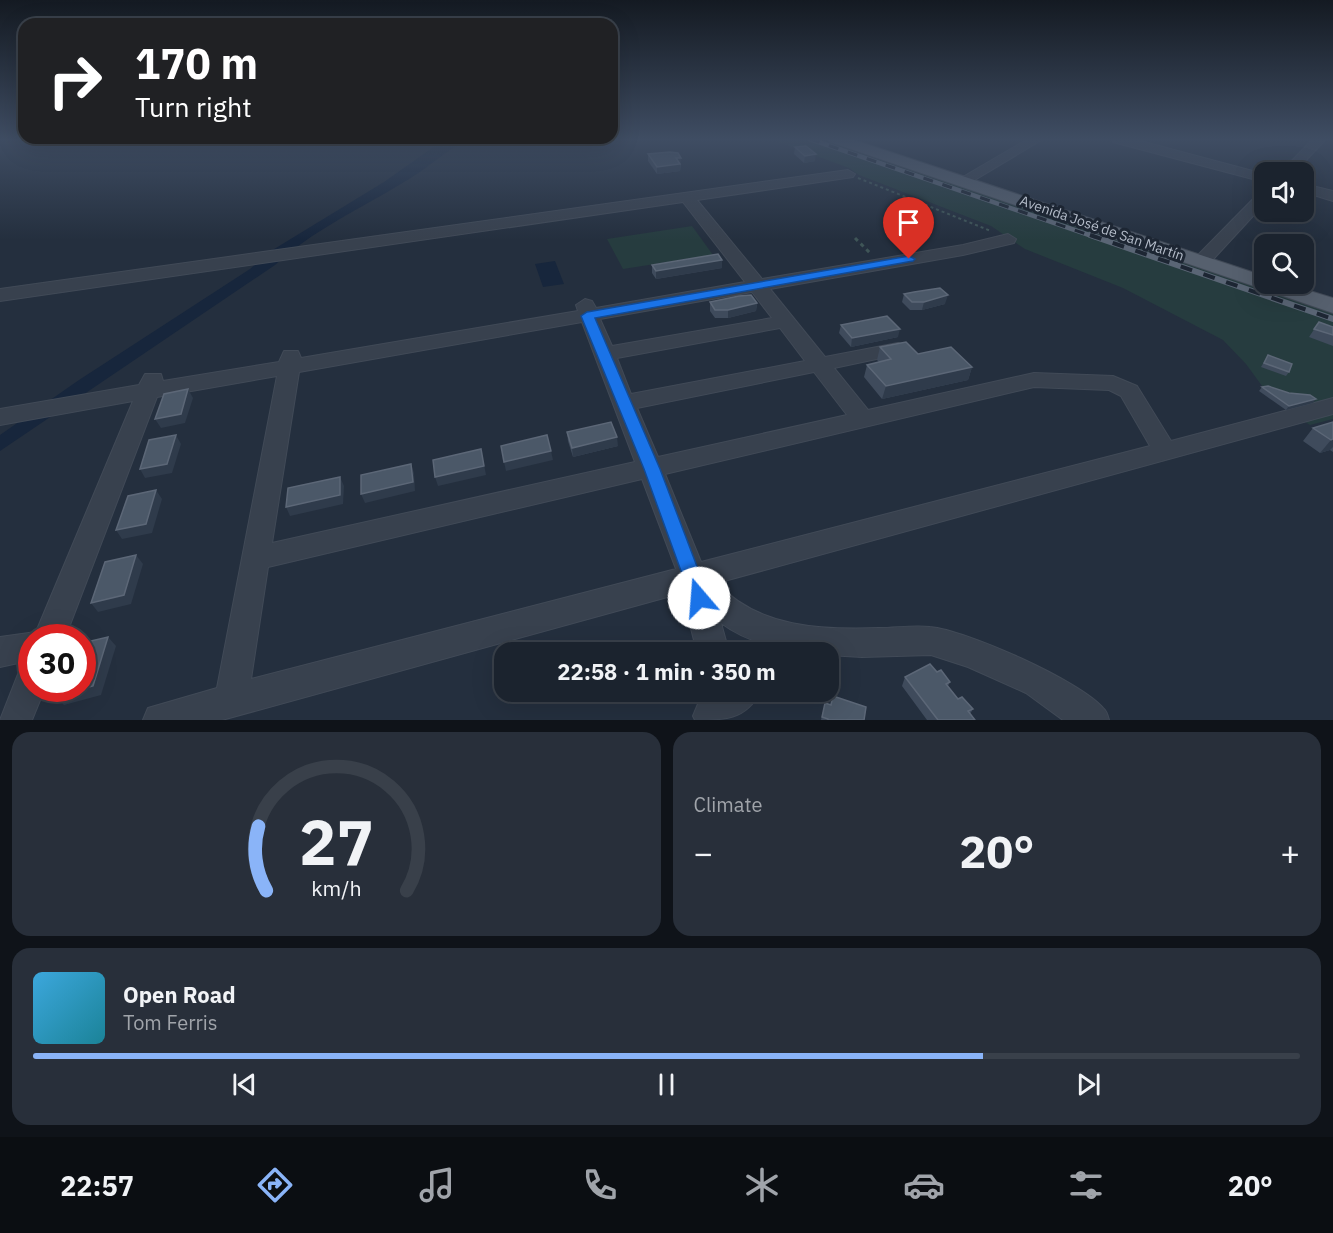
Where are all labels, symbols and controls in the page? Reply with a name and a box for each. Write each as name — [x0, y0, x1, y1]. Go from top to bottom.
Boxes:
text: 170 m — [135, 36, 258, 91]
icon: right — [36, 42, 114, 120]
text: Turn right — [135, 89, 252, 124]
map controls — [1254, 162, 1314, 294]
button: sound — [1254, 162, 1314, 222]
street label: Avenida José de San Martín — [1017, 191, 1187, 265]
pin — [883, 197, 934, 259]
icon: arrive — [892, 206, 925, 239]
button: search — [1254, 234, 1314, 294]
position arrow — [667, 566, 731, 630]
speed limit sign: 30 — [18, 624, 96, 702]
text: 22:58 · 1 min · 350 m — [557, 657, 776, 686]
text: Climate — [694, 791, 762, 818]
text: 27 — [299, 801, 374, 882]
text: 20° — [959, 822, 1034, 880]
text: − — [694, 831, 713, 874]
text: + — [1280, 831, 1300, 874]
text: km/h — [311, 874, 361, 902]
text: Open Road — [123, 980, 236, 1009]
text: Tom Ferris — [123, 1009, 218, 1036]
icon: previous — [228, 1068, 261, 1101]
icon: pause — [650, 1068, 683, 1101]
icon: next — [1072, 1068, 1105, 1101]
icon: directions — [254, 1164, 296, 1206]
icon: music — [416, 1164, 458, 1206]
icon: phone — [579, 1164, 621, 1206]
icon: climate — [741, 1164, 783, 1206]
icon: car — [903, 1164, 945, 1206]
icon: filters — [1065, 1164, 1107, 1206]
text: 22:57 — [60, 1168, 134, 1203]
text: 20° — [1228, 1168, 1273, 1203]

